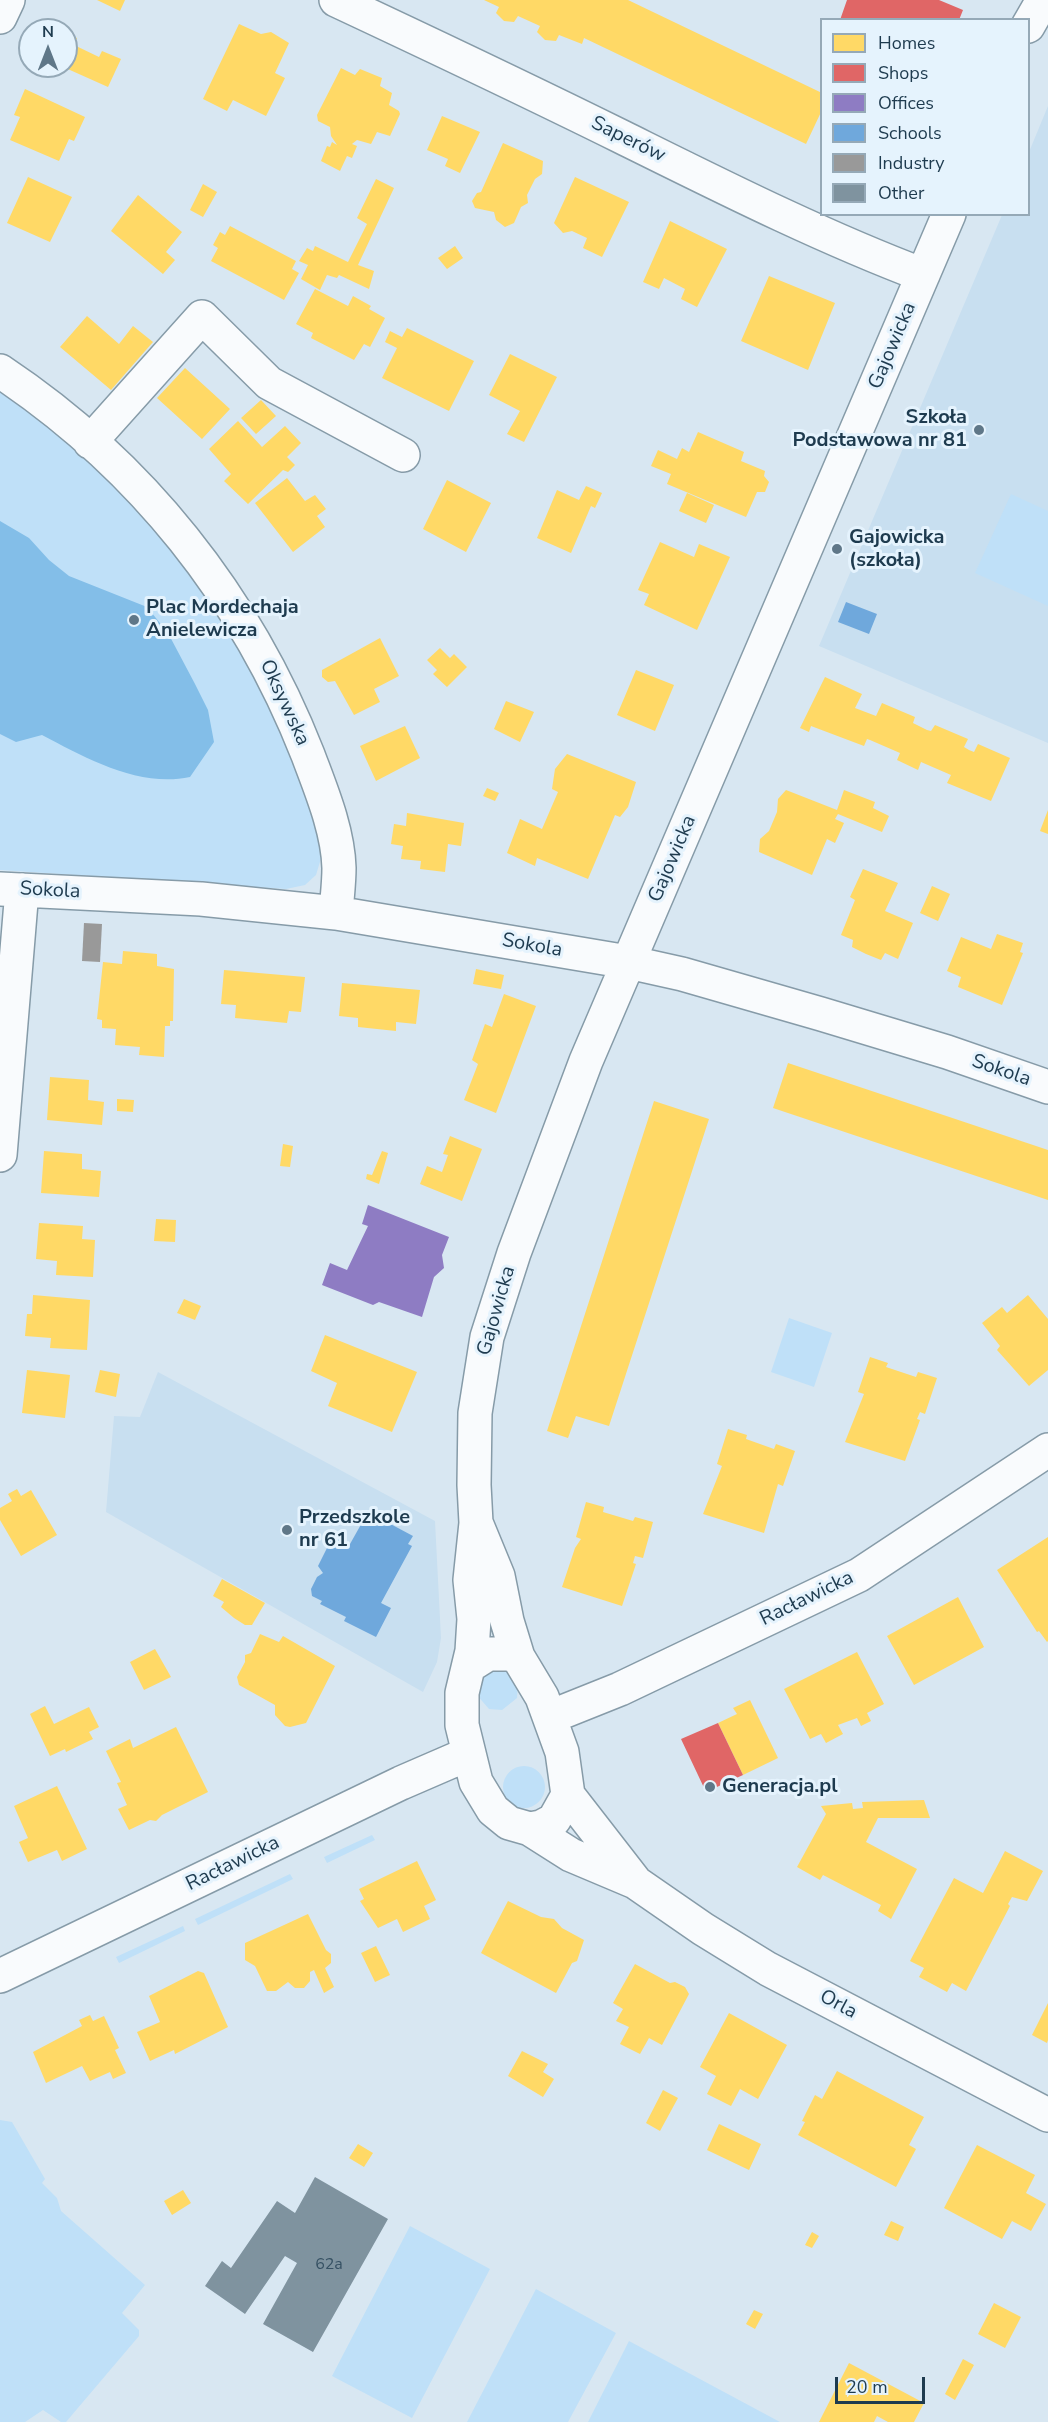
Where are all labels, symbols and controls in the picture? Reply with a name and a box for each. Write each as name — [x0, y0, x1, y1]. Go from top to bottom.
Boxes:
north arrow — [18, 18, 78, 78]
legend — [820, 18, 1030, 216]
text: N — [42, 21, 54, 43]
text: Homes — [878, 31, 935, 55]
text: Shops — [878, 61, 928, 85]
text: Offices — [878, 91, 934, 115]
street label: Saperów — [587, 112, 669, 168]
text: Schools — [878, 121, 942, 145]
text: Industry — [878, 151, 945, 175]
text: Other — [878, 181, 924, 205]
street label: Gajowicka — [864, 299, 922, 393]
place label: Szkoła Podstawowa nr 81 — [792, 406, 967, 453]
marker: Szkoła Podstawowa nr 81 — [972, 423, 986, 437]
place label: Gajowicka (szkoła) — [849, 526, 944, 573]
marker: Gajowicka (szkoła) — [830, 542, 844, 556]
place label: Plac Mordechaja Anielewicza — [146, 596, 299, 643]
marker: Plac Mordechaja Anielewicza — [127, 613, 141, 627]
street label: Oksywska — [254, 656, 314, 750]
street label: Gajowicka — [644, 812, 702, 906]
street label: Sokola — [19, 877, 81, 905]
street label: Sokola — [500, 929, 564, 963]
street label: Sokola — [968, 1050, 1034, 1092]
street label: Gajowicka — [473, 1263, 521, 1359]
place label: Przedszkole nr 61 — [299, 1506, 410, 1553]
marker: Przedszkole nr 61 — [280, 1523, 294, 1537]
street label: Racławicka — [756, 1566, 858, 1632]
place label: Generacja.pl — [722, 1775, 838, 1799]
marker: Generacja.pl — [703, 1780, 717, 1794]
street label: Racławicka — [182, 1831, 284, 1897]
street label: Orla — [815, 1985, 861, 2025]
house number: 62a — [315, 2255, 343, 2275]
scale bar — [838, 2365, 928, 2403]
text: 20 m — [846, 2375, 888, 2399]

